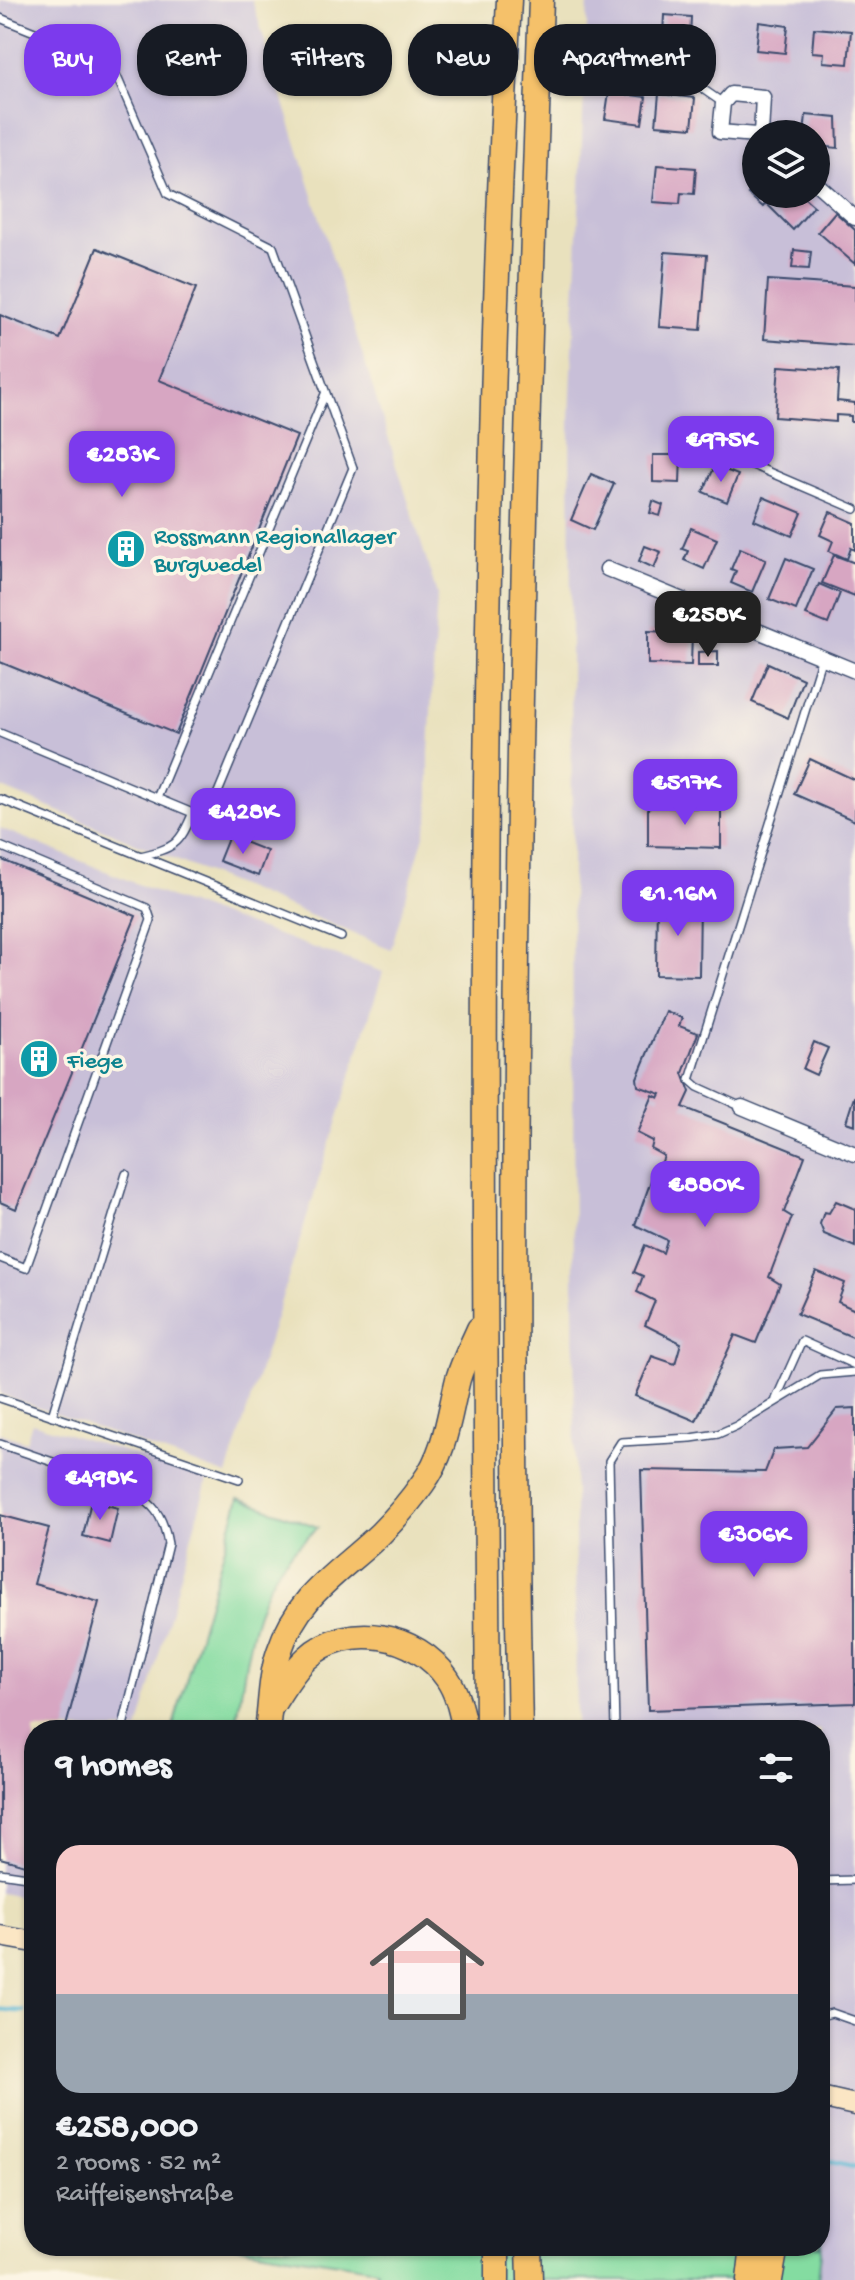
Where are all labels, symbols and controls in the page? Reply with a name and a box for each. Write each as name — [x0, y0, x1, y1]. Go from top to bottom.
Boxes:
chip: Buy — [24, 24, 121, 96]
chip: Rent — [137, 24, 247, 96]
chip: Filters — [263, 24, 392, 96]
chip: New — [408, 24, 518, 96]
chip: Apartment — [534, 24, 716, 96]
map controls — [742, 120, 830, 208]
button: layers — [742, 120, 830, 208]
pin: €975K — [665, 416, 777, 484]
text: €975K — [686, 426, 756, 457]
pin: €283K — [66, 431, 178, 499]
text: €283K — [87, 441, 157, 472]
place label: Rossmann Regionallager Burgwedel — [153, 524, 397, 581]
building icon: Rossmann Regionallager Burgwedel — [105, 528, 147, 570]
pin: €258K — [652, 591, 764, 659]
text: €258K — [673, 601, 743, 632]
pin: €517K — [629, 759, 741, 827]
text: €517K — [651, 769, 719, 800]
pin: €428K — [187, 788, 299, 856]
text: €428K — [208, 798, 278, 829]
pin: €1.16M — [613, 870, 743, 938]
text: €1.16M — [640, 880, 716, 911]
building icon: Fiege — [18, 1038, 60, 1080]
place label: Fiege — [66, 1048, 124, 1077]
pin: €880K — [649, 1161, 761, 1229]
text: €880K — [668, 1171, 742, 1202]
pin: €498K — [44, 1454, 156, 1522]
text: €498K — [65, 1464, 135, 1495]
pin: €306K — [698, 1511, 810, 1579]
text: €306K — [718, 1521, 790, 1552]
icon: filters — [754, 1746, 798, 1790]
text: 9 homes — [56, 1748, 171, 1788]
icon: home — [355, 1897, 499, 2041]
text: €258,000 — [56, 2109, 198, 2149]
text: 2 rooms · 52 m² — [56, 2149, 221, 2180]
text: Raiffeisenstraße — [56, 2180, 233, 2211]

